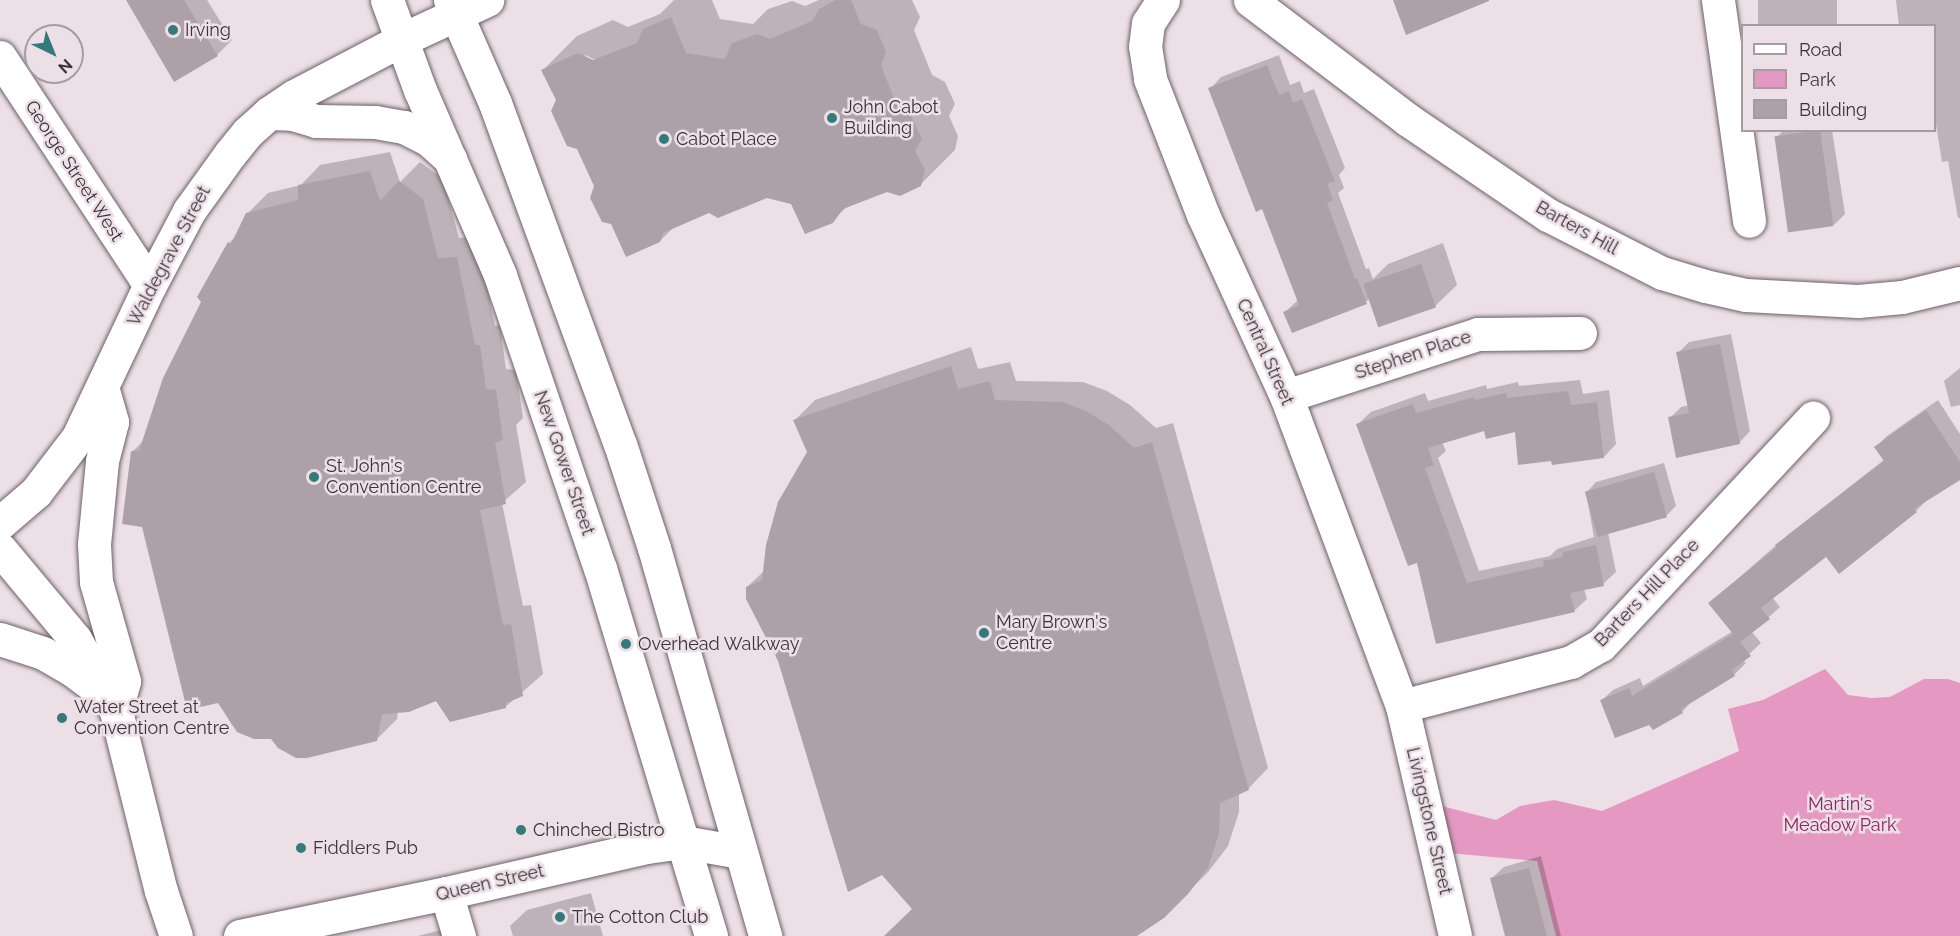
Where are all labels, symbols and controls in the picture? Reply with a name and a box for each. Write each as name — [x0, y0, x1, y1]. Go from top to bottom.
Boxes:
place label: Irving — [185, 19, 231, 41]
marker: Irving — [166, 23, 180, 37]
north arrow — [24, 24, 84, 84]
legend — [1741, 24, 1936, 132]
text: Road — [1799, 39, 1842, 60]
text: N — [54, 55, 76, 77]
text: Park — [1799, 69, 1836, 90]
street label: George Street West — [20, 96, 128, 246]
place label: John Cabot Building — [844, 97, 939, 140]
text: Building — [1799, 99, 1867, 120]
marker: John Cabot Building — [825, 111, 839, 125]
place label: Cabot Place — [676, 128, 777, 150]
marker: Cabot Place — [657, 132, 671, 146]
street label: Waldegrave Street — [123, 182, 215, 330]
street label: Barters Hill — [1532, 196, 1622, 260]
street label: Central Street — [1232, 295, 1298, 409]
street label: Stephen Place — [1352, 326, 1474, 384]
street label: New Gower Street — [529, 388, 599, 538]
place label: St. John's Convention Centre — [326, 456, 481, 498]
marker: St. John's Convention Centre — [307, 470, 321, 484]
street label: Barters Hill Place — [1590, 534, 1704, 652]
place label: Mary Brown's Centre — [996, 612, 1108, 654]
marker: Mary Brown's Centre — [977, 626, 991, 640]
place label: Overhead Walkway — [638, 633, 800, 655]
marker: Overhead Walkway — [619, 637, 633, 651]
place label: Water Street at Convention Centre — [74, 697, 229, 740]
marker: Water Street at Convention Centre — [55, 711, 69, 725]
street label: Livingstone Street — [1402, 745, 1456, 897]
park label: Martin's Meadow Park — [1783, 794, 1897, 836]
place label: Chinched Bistro — [533, 819, 664, 841]
marker: Chinched Bistro — [514, 823, 528, 837]
place label: Fiddlers Pub — [313, 837, 418, 859]
marker: Fiddlers Pub — [294, 841, 308, 855]
street label: Queen Street — [434, 860, 546, 906]
place label: The Cotton Club — [572, 906, 708, 928]
marker: The Cotton Club — [553, 910, 567, 924]

